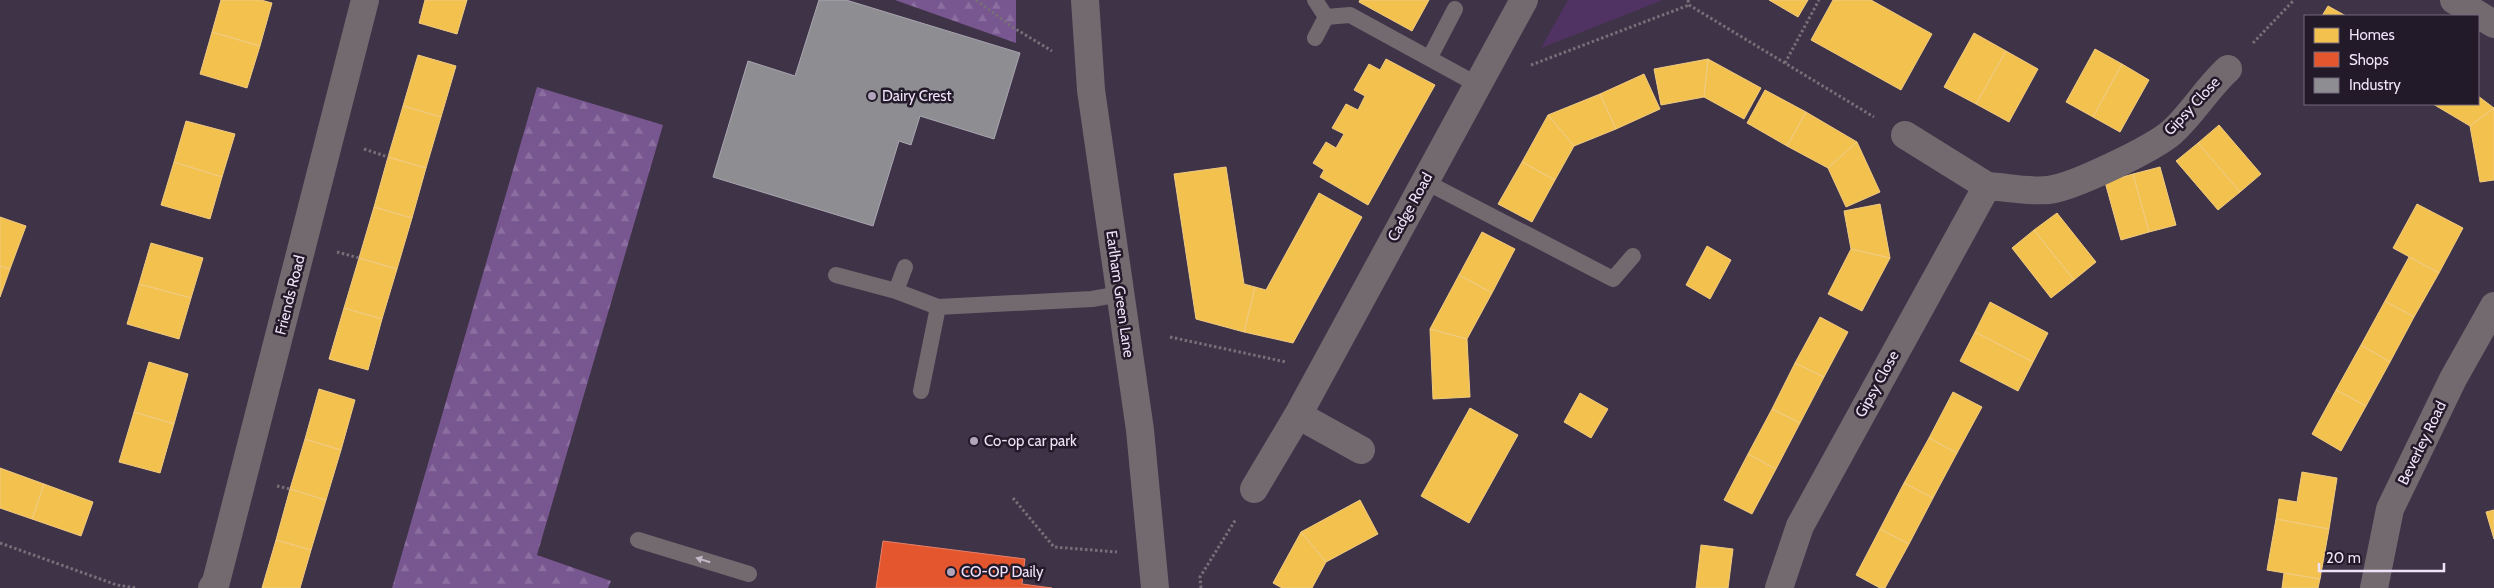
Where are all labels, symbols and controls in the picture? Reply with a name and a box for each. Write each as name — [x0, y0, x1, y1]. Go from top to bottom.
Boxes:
legend — [2304, 15, 2479, 105]
text: Homes — [2349, 26, 2395, 44]
text: Shops — [2349, 51, 2389, 69]
street label: Gipsy Close — [2160, 73, 2224, 139]
text: Industry — [2349, 76, 2401, 94]
place label: Dairy Crest — [882, 87, 951, 105]
marker: Dairy Crest — [866, 90, 878, 102]
street label: Cadge Road — [1384, 169, 1436, 245]
street label: Earlham Green Lane — [1102, 229, 1138, 359]
street label: Friends Road — [271, 253, 309, 337]
street label: Gipsy Close — [1851, 347, 1903, 421]
street label: Beverley Road — [2394, 398, 2450, 488]
place label: Co-op car park — [984, 432, 1077, 450]
marker: Co-op car park — [968, 435, 980, 447]
scale bar — [2319, 540, 2444, 572]
text: 20 m — [2326, 549, 2361, 567]
one-way arrow — [695, 555, 710, 563]
place label: CO-OP Daily — [961, 563, 1044, 581]
marker: CO-OP Daily — [945, 566, 957, 578]

